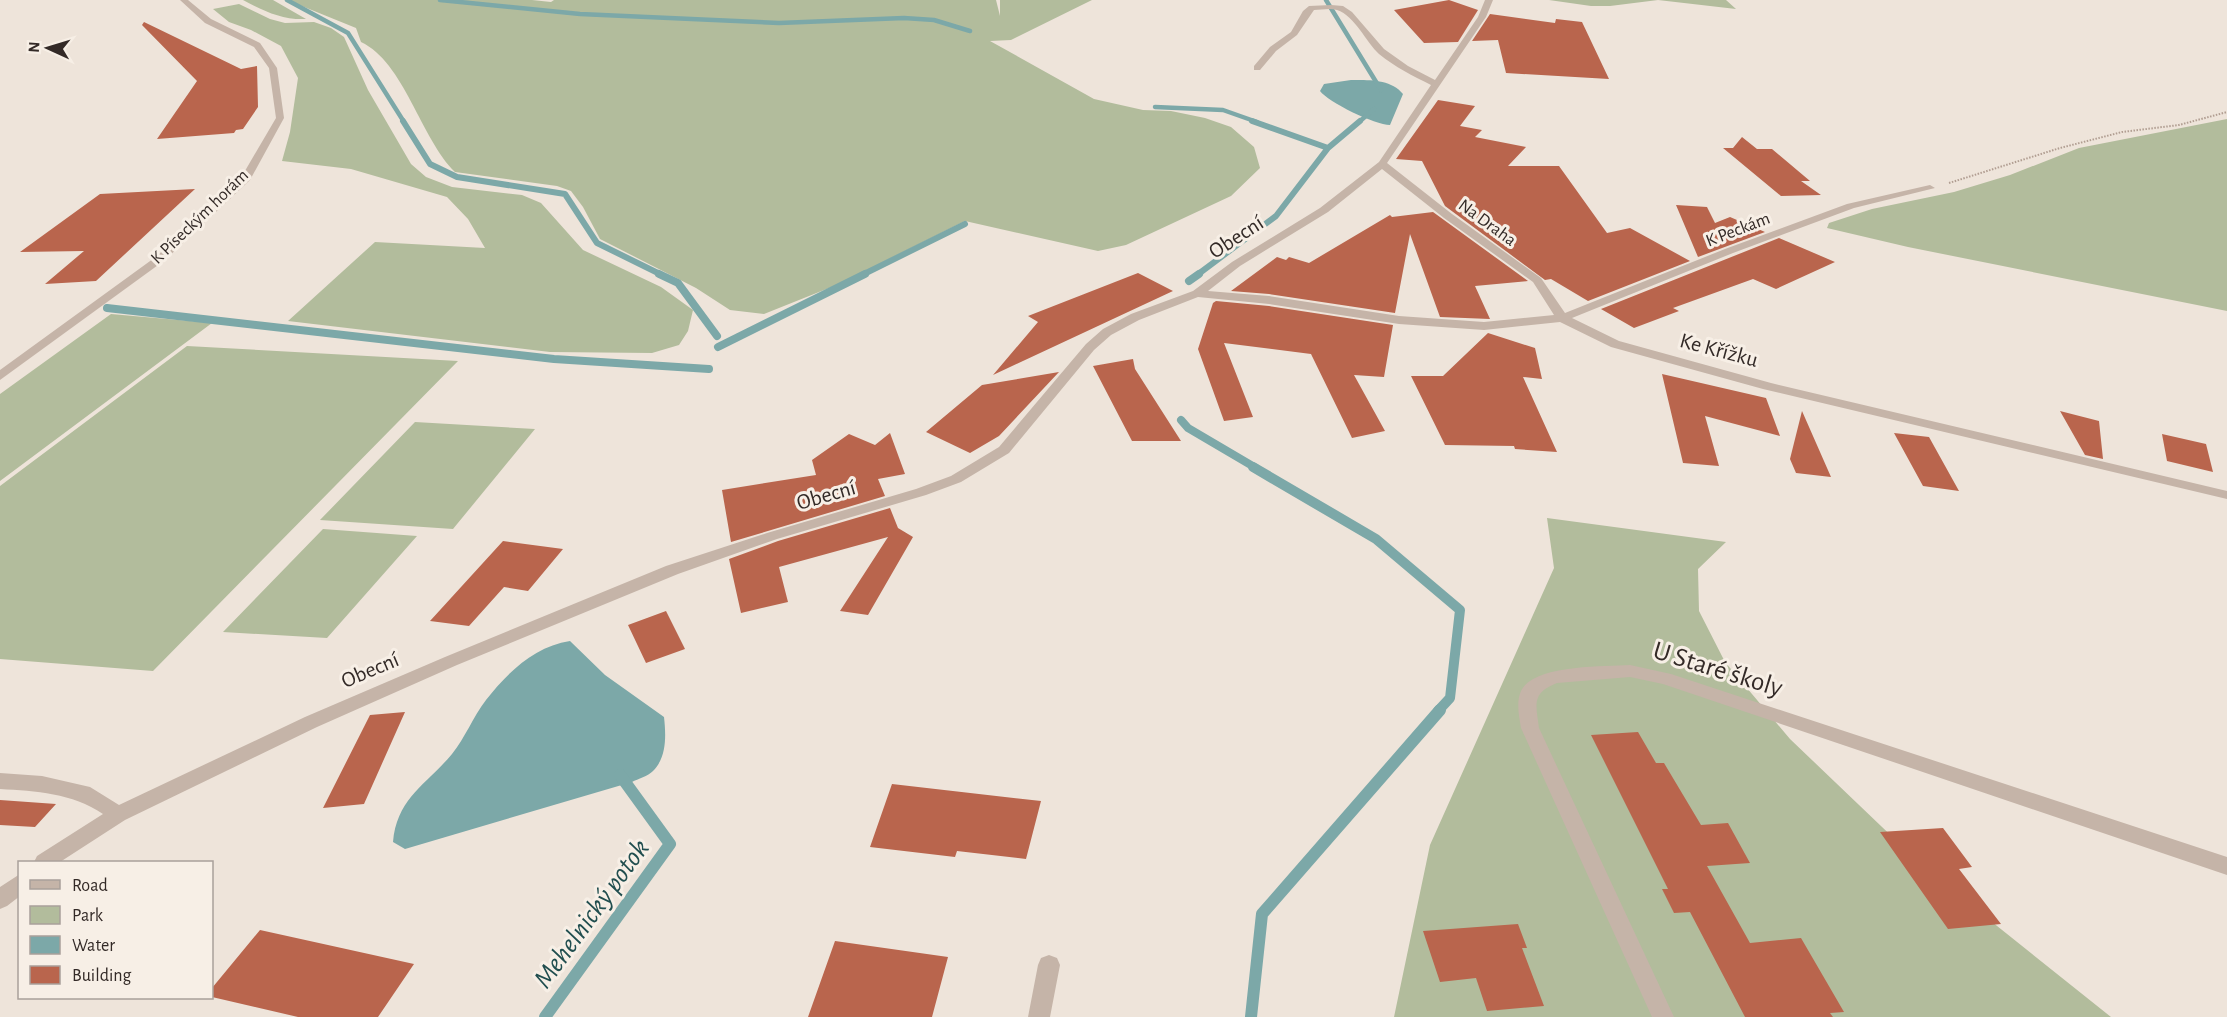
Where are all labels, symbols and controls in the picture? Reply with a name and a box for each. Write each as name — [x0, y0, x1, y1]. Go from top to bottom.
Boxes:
north arrow — [18, 18, 78, 78]
text: N — [26, 41, 42, 53]
street label: K Píseckým horám — [148, 166, 252, 268]
street label: Na Draha — [1455, 196, 1519, 250]
street label: K Peckám — [1703, 210, 1773, 250]
street label: Obecní — [1205, 211, 1268, 263]
street label: Ke Křížku — [1678, 329, 1760, 371]
street label: Obecní — [794, 476, 859, 514]
street label: U Staré školy — [1650, 637, 1786, 703]
street label: Obecní — [338, 648, 403, 692]
water label: Mehelnický potok — [529, 835, 655, 993]
legend — [18, 861, 213, 999]
text: Road — [72, 877, 108, 895]
text: Park — [72, 907, 104, 925]
text: Water — [72, 937, 115, 955]
text: Building — [72, 967, 132, 985]

